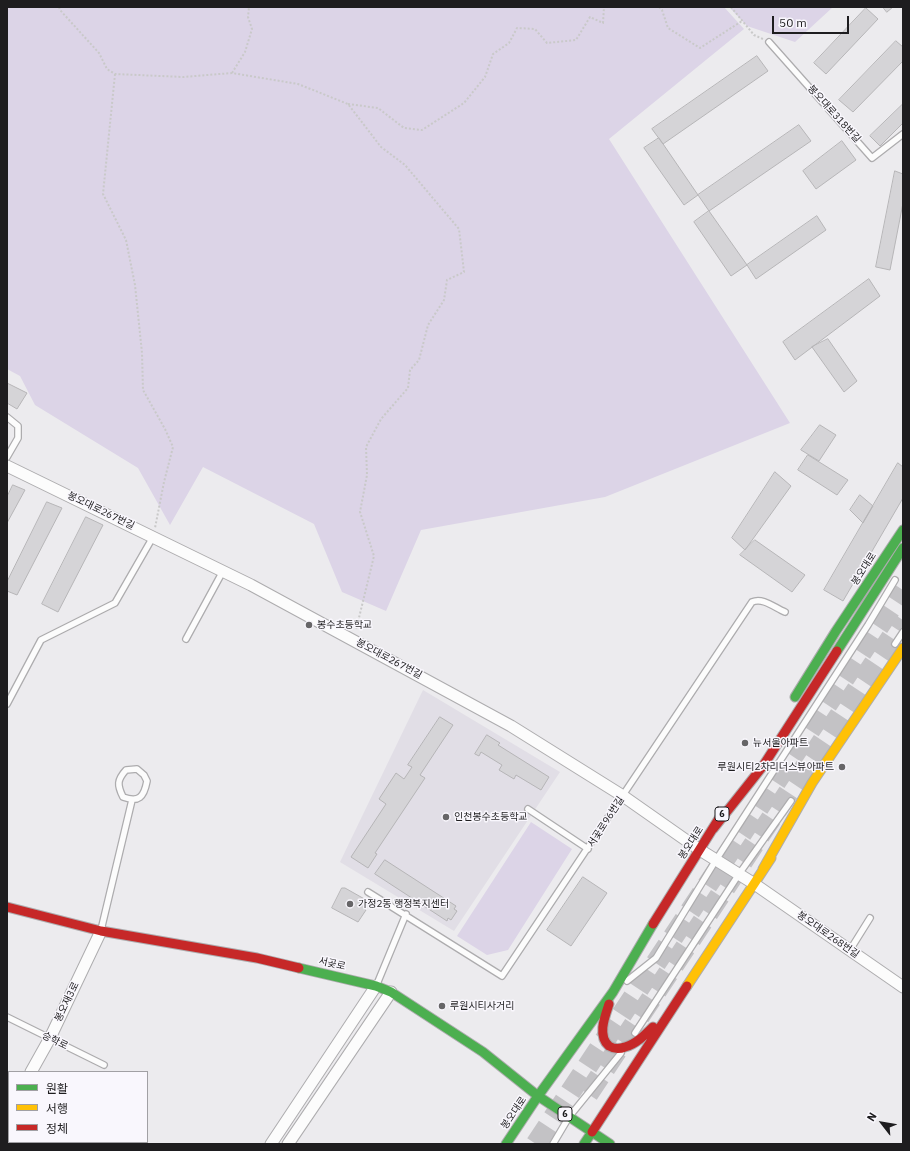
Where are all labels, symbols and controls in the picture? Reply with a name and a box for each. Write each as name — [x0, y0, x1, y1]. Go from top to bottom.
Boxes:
scale bar — [774, 8, 851, 34]
text: 50 m — [779, 15, 807, 30]
street label: 봉오대로318번길 — [805, 83, 863, 145]
street label: 봉오대로267번길 — [65, 490, 137, 532]
street label: 봉오대로 — [849, 550, 879, 588]
place label: 봉수초등학교 — [317, 619, 372, 631]
marker: 봉수초등학교 — [304, 620, 314, 630]
street label: 봉오대로267번길 — [354, 637, 424, 681]
place label: 뉴서울아파트 — [753, 737, 808, 749]
marker: 뉴서울아파트 — [740, 738, 750, 748]
place label: 루원시티2차리더스뷰아파트 — [718, 761, 834, 773]
marker: 루원시티2차리더스뷰아파트 — [837, 762, 847, 772]
street label: 서곷로96번길 — [585, 794, 627, 850]
road number: 6 — [715, 807, 729, 821]
place label: 인천봉수초등학교 — [454, 811, 528, 823]
marker: 인천봉수초등학교 — [441, 812, 451, 822]
street label: 봉오대로 — [676, 824, 706, 862]
place label: 가정2동 행정복지센터 — [358, 898, 449, 910]
marker: 가정2동 행정복지센터 — [345, 899, 355, 909]
street label: 봉오대로268번길 — [795, 909, 861, 961]
street label: 서곶로 — [317, 955, 347, 973]
street label: 봉오재3로 — [52, 980, 82, 1024]
place label: 루원시티사거리 — [450, 1000, 514, 1012]
marker: 루원시티사거리 — [437, 1001, 447, 1011]
street label: 승학로 — [40, 1030, 70, 1052]
legend — [8, 1071, 148, 1143]
text: 원활 — [46, 1081, 68, 1096]
street label: 봉오대로 — [499, 1094, 529, 1132]
text: 서행 — [46, 1101, 68, 1116]
north arrow — [862, 1103, 902, 1143]
road number: 6 — [558, 1107, 572, 1121]
text: N — [864, 1110, 880, 1124]
text: 정체 — [46, 1121, 68, 1136]

